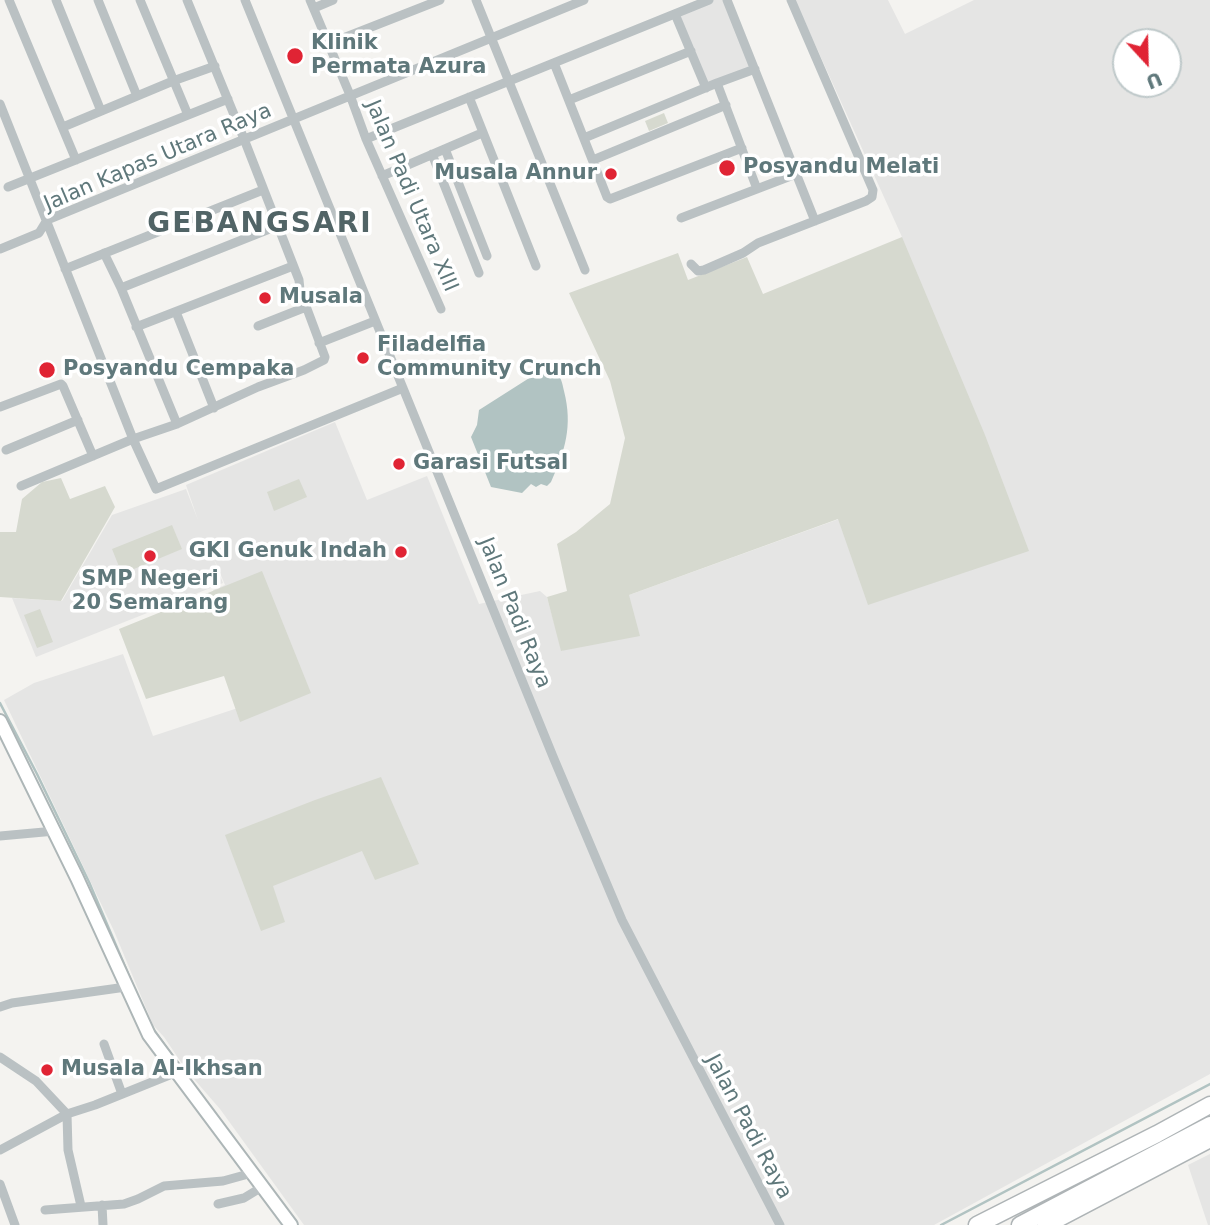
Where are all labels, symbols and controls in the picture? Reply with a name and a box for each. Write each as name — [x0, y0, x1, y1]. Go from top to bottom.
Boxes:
north arrow — [1112, 28, 1182, 98]
place label: Klinik Permata Azura — [311, 31, 487, 81]
marker: Klinik Permata Azura — [285, 46, 305, 66]
text: U — [1143, 68, 1165, 94]
street label: Jalan Padi Utara XIII — [359, 96, 463, 296]
street label: Jalan Kapas Utara Raya — [40, 99, 276, 217]
place label: Posyandu Melati — [743, 155, 939, 181]
marker: Posyandu Melati — [717, 158, 737, 178]
place label: Musala Annur — [434, 161, 597, 187]
marker: Musala Annur — [603, 166, 619, 182]
district label: GEBANGSARI — [149, 208, 371, 242]
place label: Musala — [279, 285, 363, 311]
marker: Musala — [257, 290, 273, 306]
place label: Filadelfia Community Crunch — [377, 333, 602, 383]
marker: Filadelfia Community Crunch — [355, 350, 371, 366]
place label: Posyandu Cempaka — [63, 357, 294, 383]
marker: Posyandu Cempaka — [37, 360, 57, 380]
place label: Garasi Futsal — [413, 451, 568, 477]
marker: Garasi Futsal — [391, 456, 407, 472]
street label: Jalan Padi Raya — [472, 534, 556, 692]
place label: GKI Genuk Indah — [189, 539, 387, 565]
marker: GKI Genuk Indah — [393, 544, 409, 560]
marker: SMP Negeri 20 Semarang — [142, 548, 158, 564]
place label: SMP Negeri 20 Semarang — [72, 567, 228, 617]
street label: Jalan Padi Raya — [699, 1050, 797, 1204]
place label: Musala Al-Ikhsan — [61, 1057, 263, 1083]
marker: Musala Al-Ikhsan — [39, 1062, 55, 1078]

